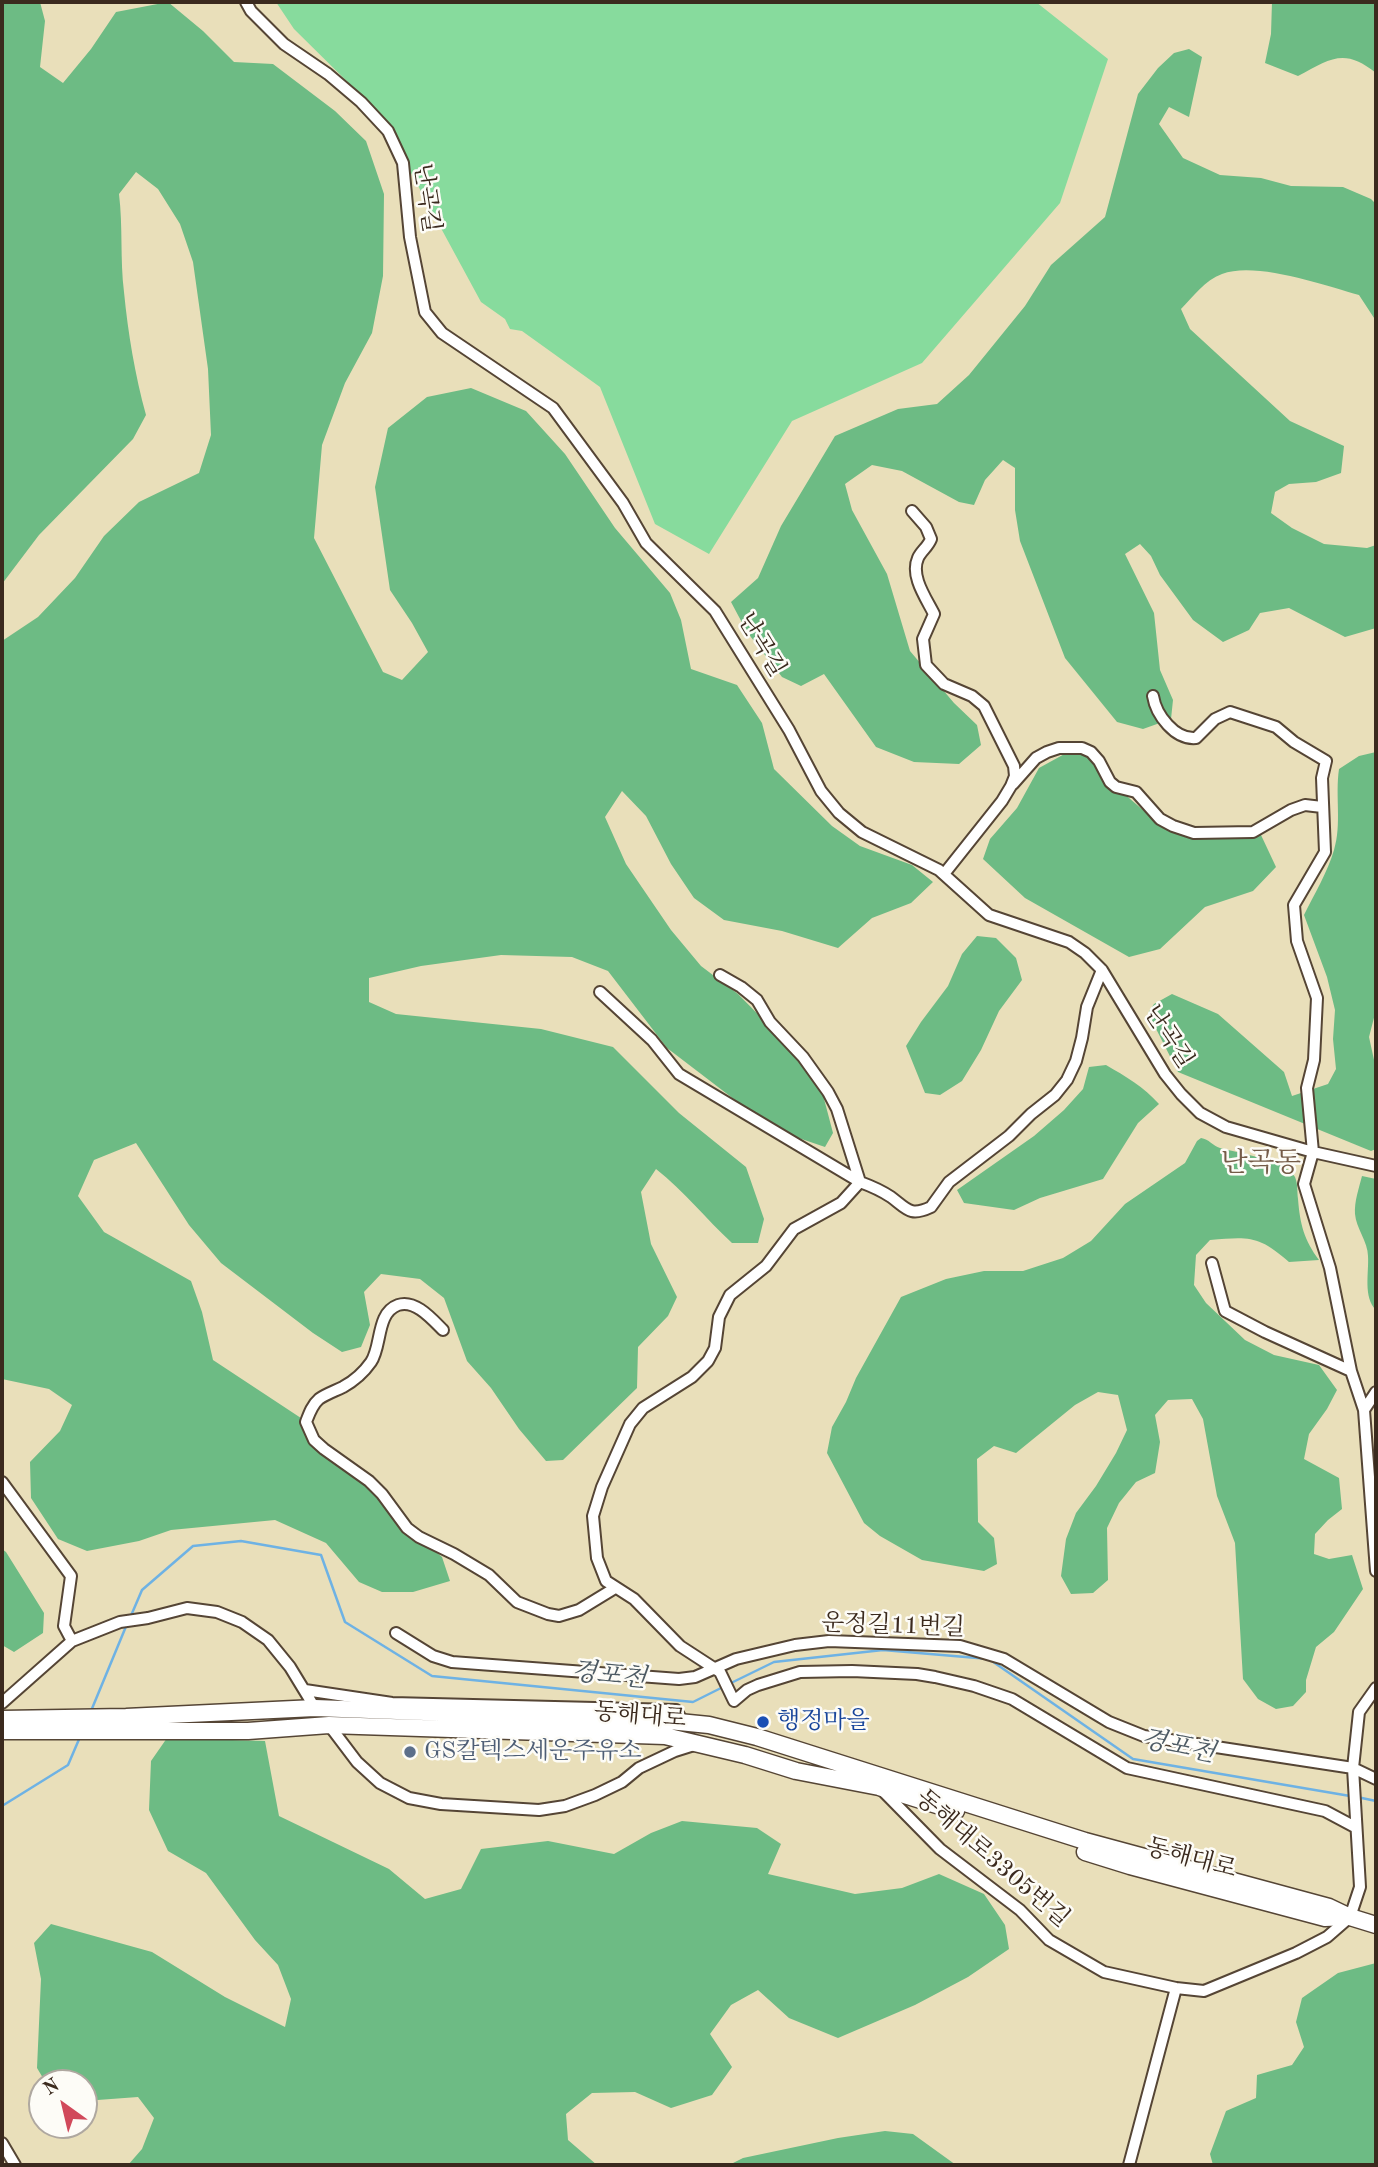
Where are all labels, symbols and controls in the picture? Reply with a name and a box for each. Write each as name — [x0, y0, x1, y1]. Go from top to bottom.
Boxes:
street label: 난곡길 — [407, 162, 445, 234]
street label: 난곡길 — [731, 608, 791, 682]
street label: 난곡길 — [1137, 1000, 1199, 1074]
district label: 난곡동 — [1220, 1147, 1302, 1181]
street label: 운정길11번길 — [821, 1609, 965, 1643]
water label: 경포천 — [570, 1657, 648, 1695]
street label: 동해대로 — [593, 1698, 687, 1734]
place label: 행정마을 — [777, 1708, 870, 1736]
marker: 행정마을 — [755, 1714, 771, 1730]
water label: 경포천 — [1138, 1724, 1218, 1770]
place label: GS칼텍스세운주유소 — [424, 1738, 642, 1766]
marker: GS칼텍스세운주유소 — [402, 1744, 418, 1760]
street label: 동해대로3305번길 — [909, 1784, 1075, 1934]
street label: 동해대로 — [1142, 1833, 1240, 1885]
north arrow — [28, 2069, 98, 2139]
text: N — [41, 2076, 63, 2100]

